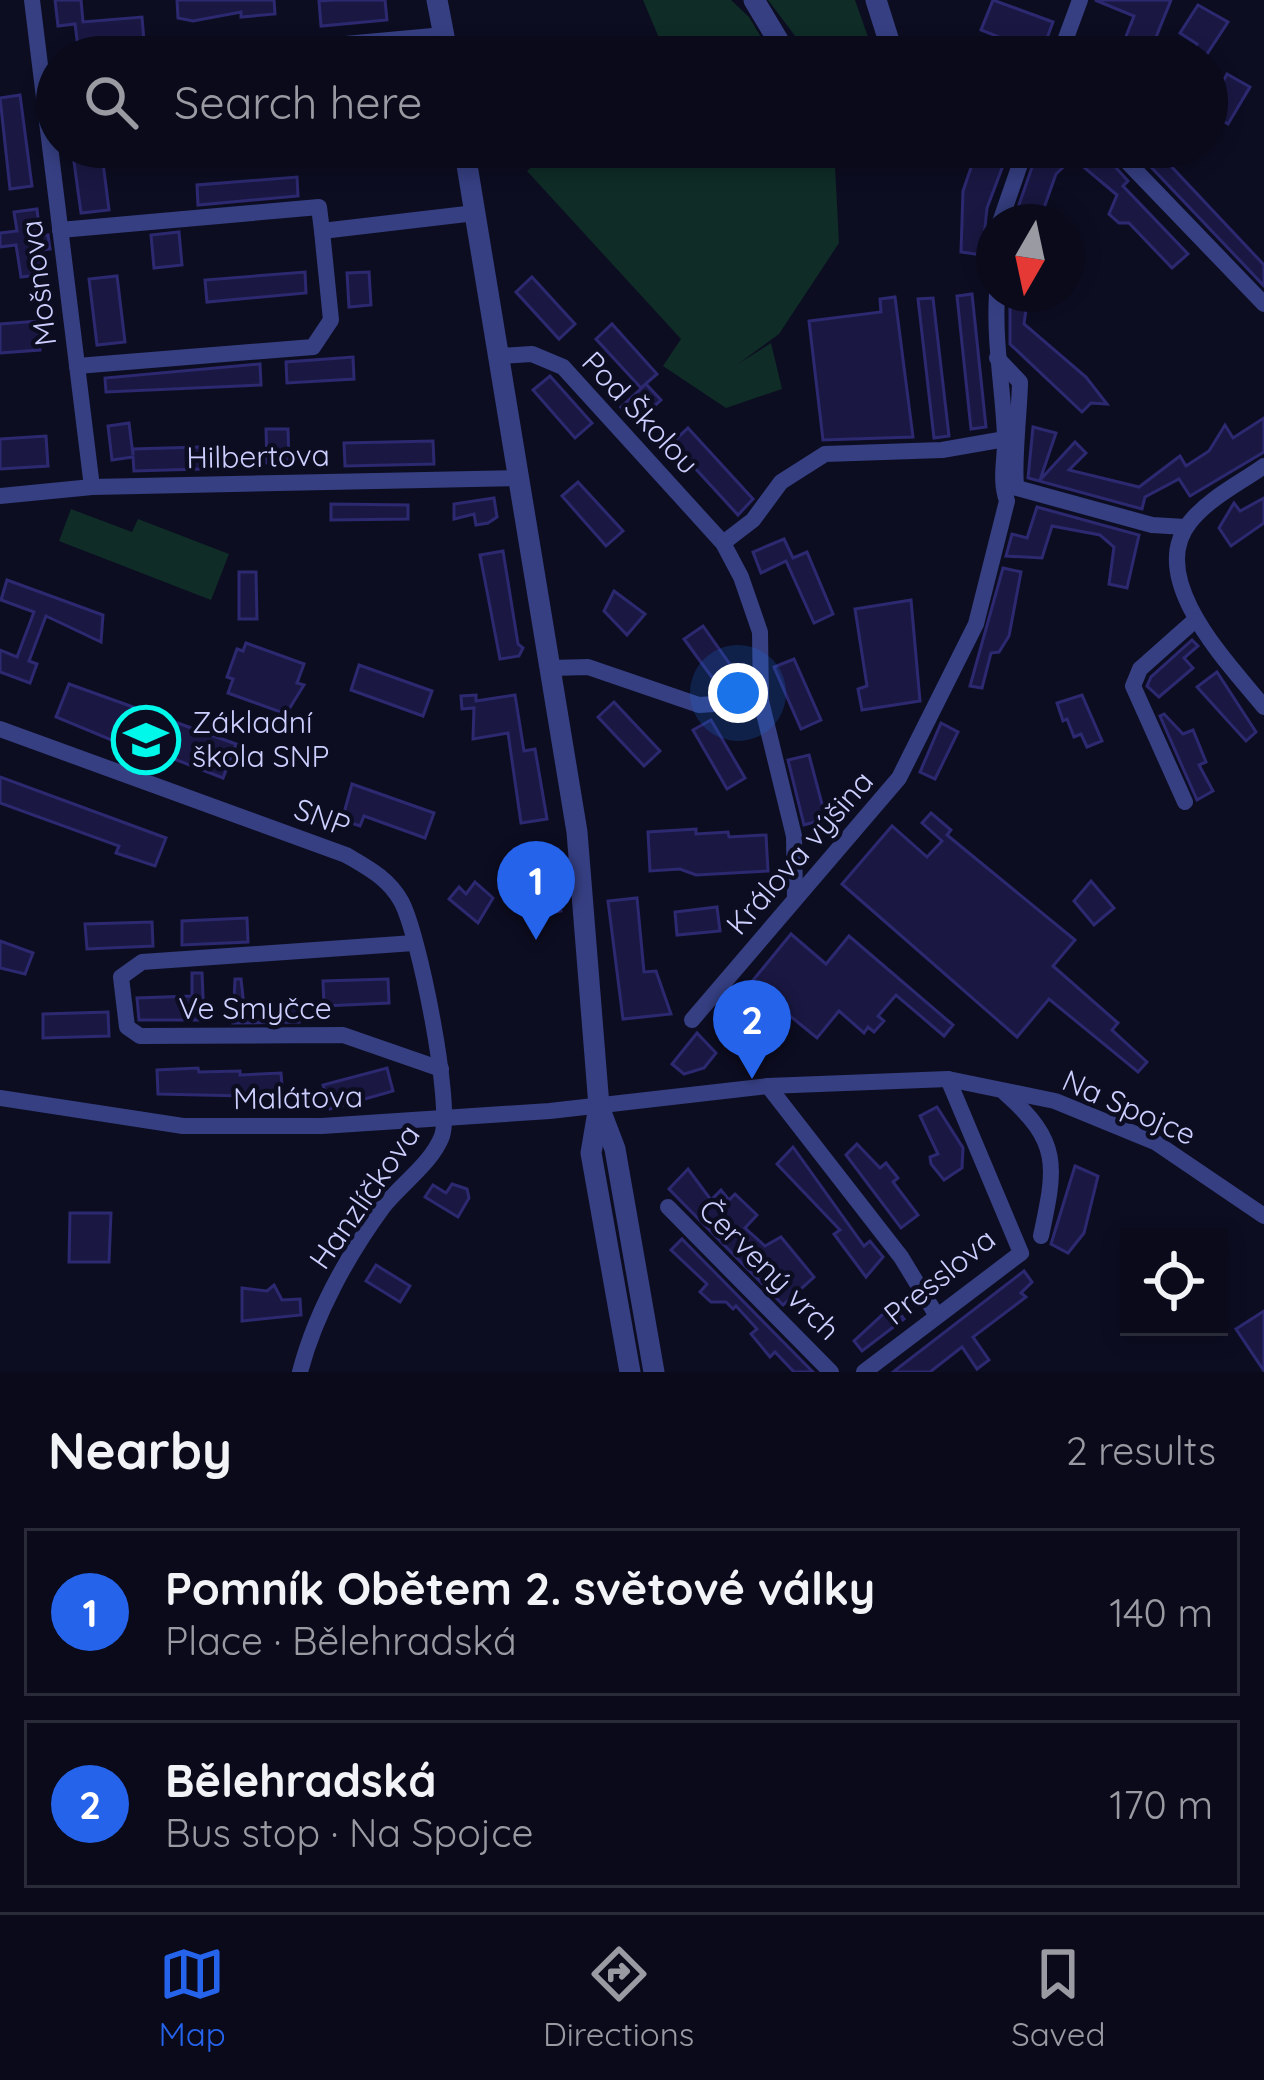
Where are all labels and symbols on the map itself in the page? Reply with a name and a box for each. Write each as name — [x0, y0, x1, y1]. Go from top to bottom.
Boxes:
north arrow — [976, 204, 1084, 312]
street label: Mošnova — [11, 218, 65, 348]
street label: Pod Školou — [574, 343, 707, 482]
street label: Hilbertova — [186, 436, 330, 476]
your location — [708, 663, 768, 723]
place label: Základní škola SNP — [192, 703, 329, 775]
school or university icon: Základní škola SNP — [111, 705, 181, 775]
street label: Králova výšina — [718, 762, 881, 942]
street label: SNP — [289, 789, 356, 845]
pin: 1 — [497, 841, 575, 940]
pin: 2 — [713, 980, 791, 1079]
street label: Ve Smyčce — [178, 989, 332, 1027]
street label: Na Spojce — [1057, 1061, 1202, 1153]
street label: Malátova — [233, 1077, 363, 1117]
street label: Hanzlíčkova — [301, 1117, 428, 1276]
street label: Červený vrch — [691, 1191, 848, 1348]
street label: Presslova — [876, 1220, 1003, 1333]

